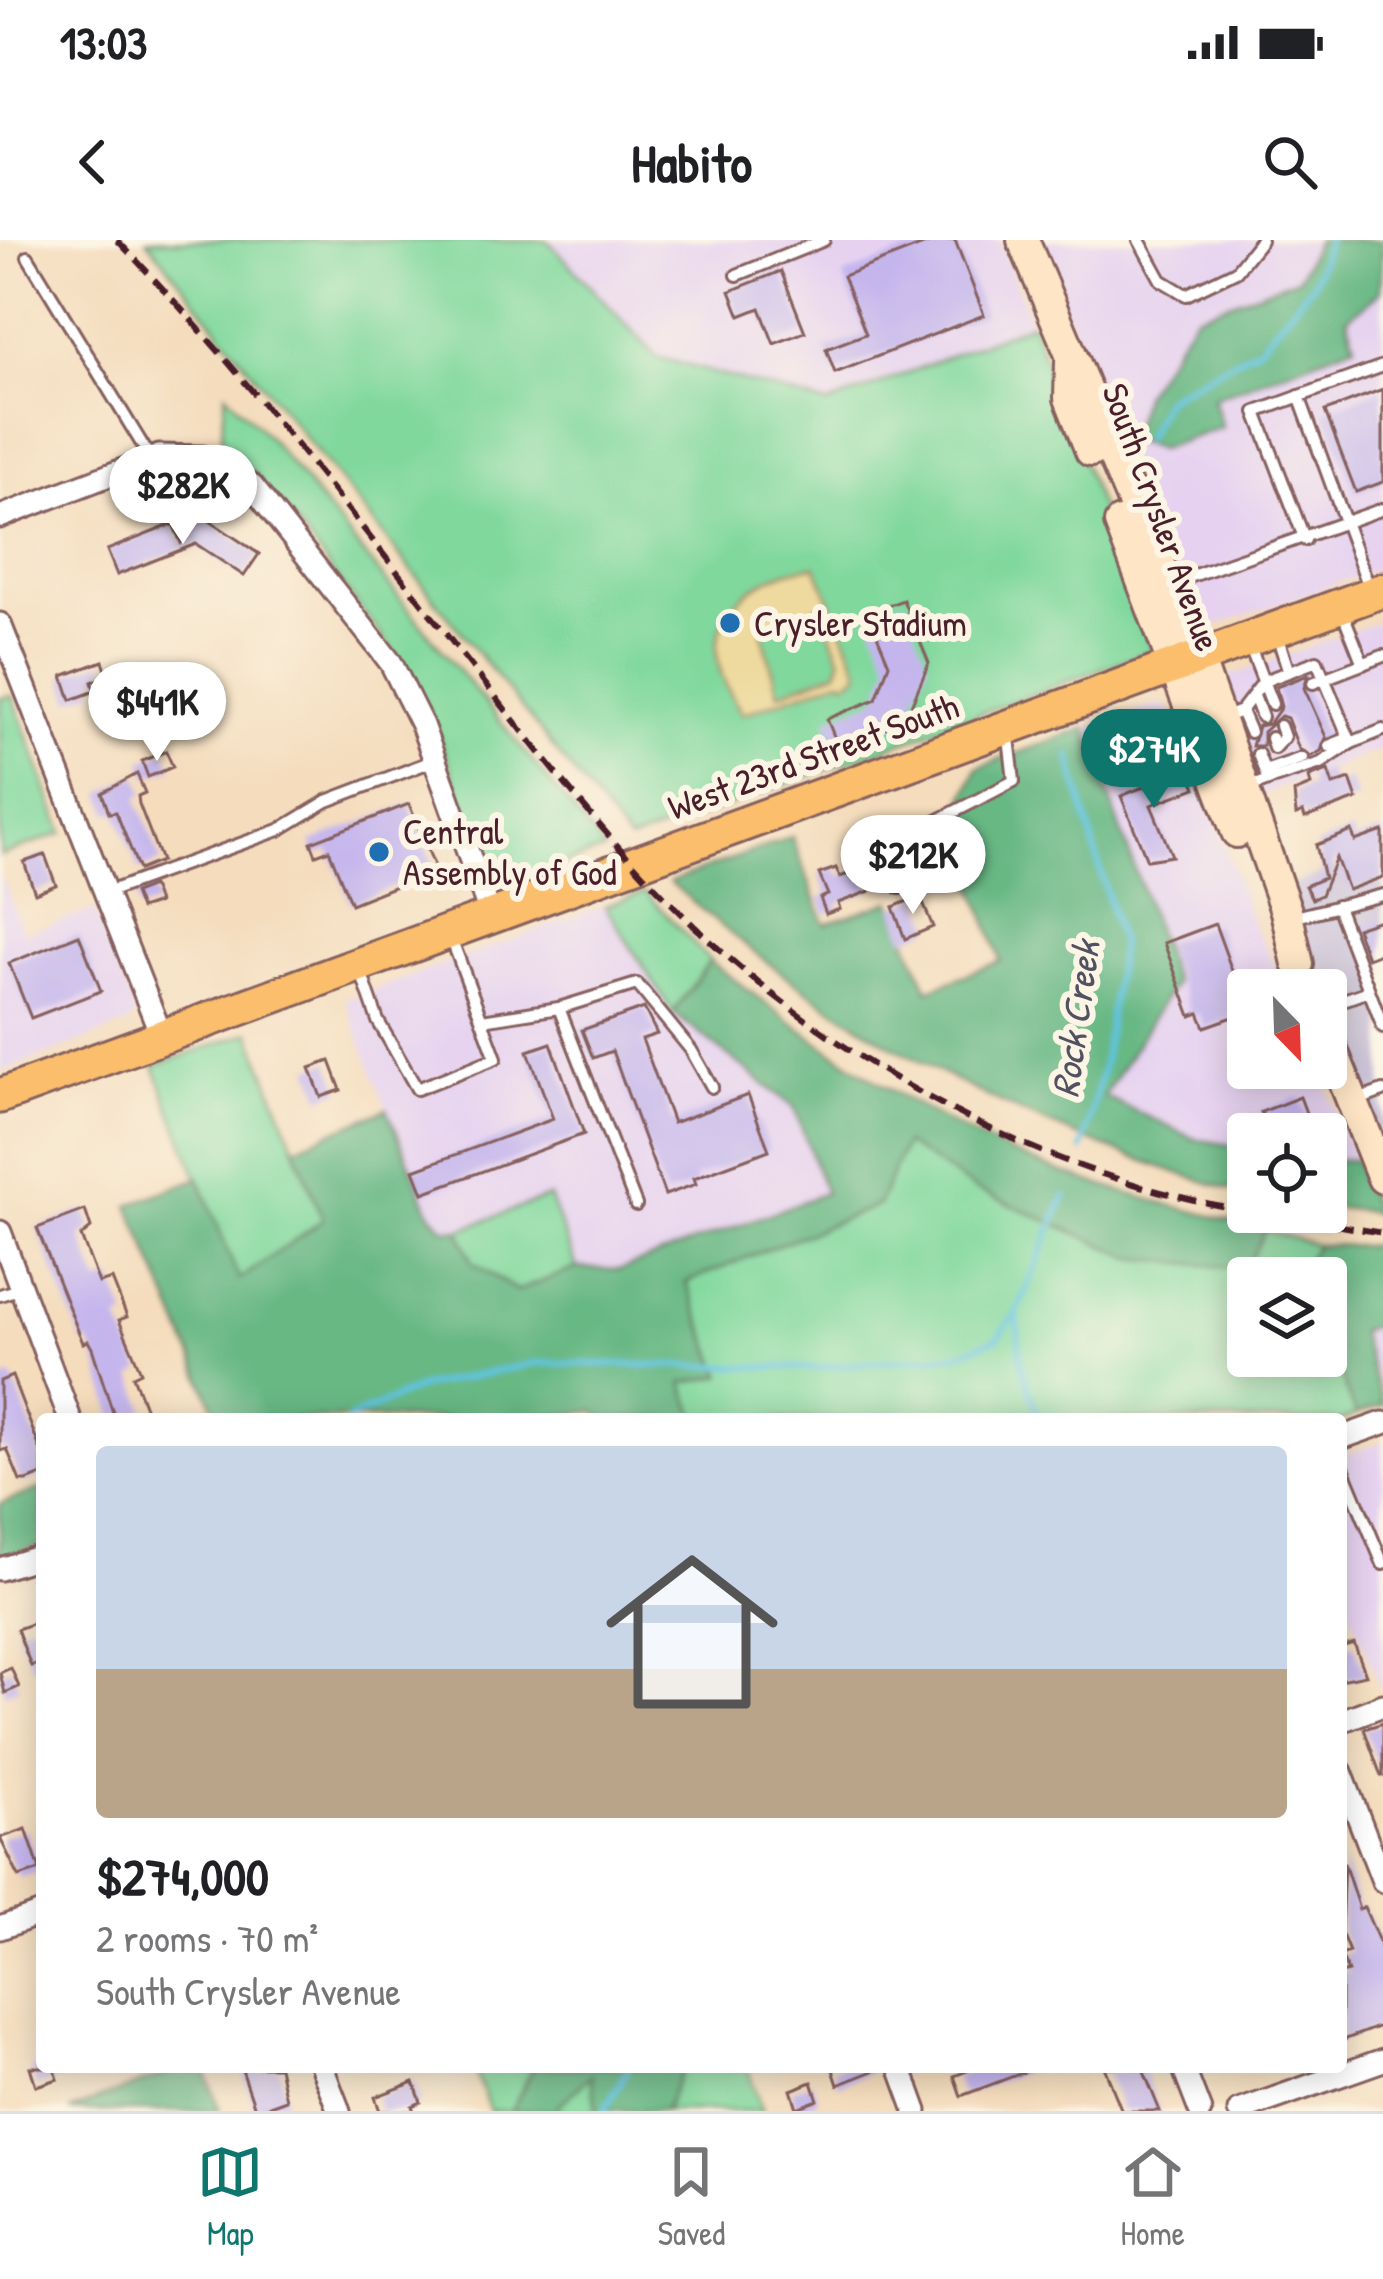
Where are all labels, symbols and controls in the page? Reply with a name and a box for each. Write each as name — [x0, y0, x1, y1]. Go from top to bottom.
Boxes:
text: 13:03 — [60, 12, 147, 73]
text: Habito — [631, 126, 752, 199]
icon: back — [60, 129, 126, 195]
icon: search — [1257, 129, 1323, 195]
street label: South Crysler Avenue — [1091, 376, 1234, 657]
pin: $282K — [99, 445, 267, 547]
text: $282K — [136, 457, 230, 510]
place label: Crysler Stadium — [754, 598, 967, 647]
marker: Crysler Stadium — [717, 610, 743, 636]
pin: $441K — [73, 662, 241, 764]
text: $441K — [115, 674, 199, 727]
street label: West 23rd Street South — [661, 680, 965, 831]
pin: $274K — [1070, 709, 1238, 811]
text: $274K — [1108, 721, 1200, 774]
place label: Central Assembly of God — [403, 806, 617, 896]
pin: $212K — [829, 815, 997, 917]
text: $212K — [868, 827, 958, 880]
marker: Central Assembly of God — [366, 839, 392, 865]
water label: Rock Creek — [1037, 934, 1112, 1101]
north arrow — [1227, 969, 1347, 1089]
map controls — [1227, 969, 1347, 1377]
button: locate — [1227, 1113, 1347, 1233]
button: layers — [1227, 1257, 1347, 1377]
icon: home — [584, 1524, 800, 1740]
text: $274,000 — [96, 1842, 269, 1911]
text: 2 rooms · 70 m² — [96, 1911, 318, 1964]
text: South Crysler Avenue — [96, 1964, 401, 2017]
tab: Map — [197, 2139, 263, 2255]
tab: Saved — [658, 2139, 725, 2255]
tab: Home — [1120, 2139, 1186, 2255]

